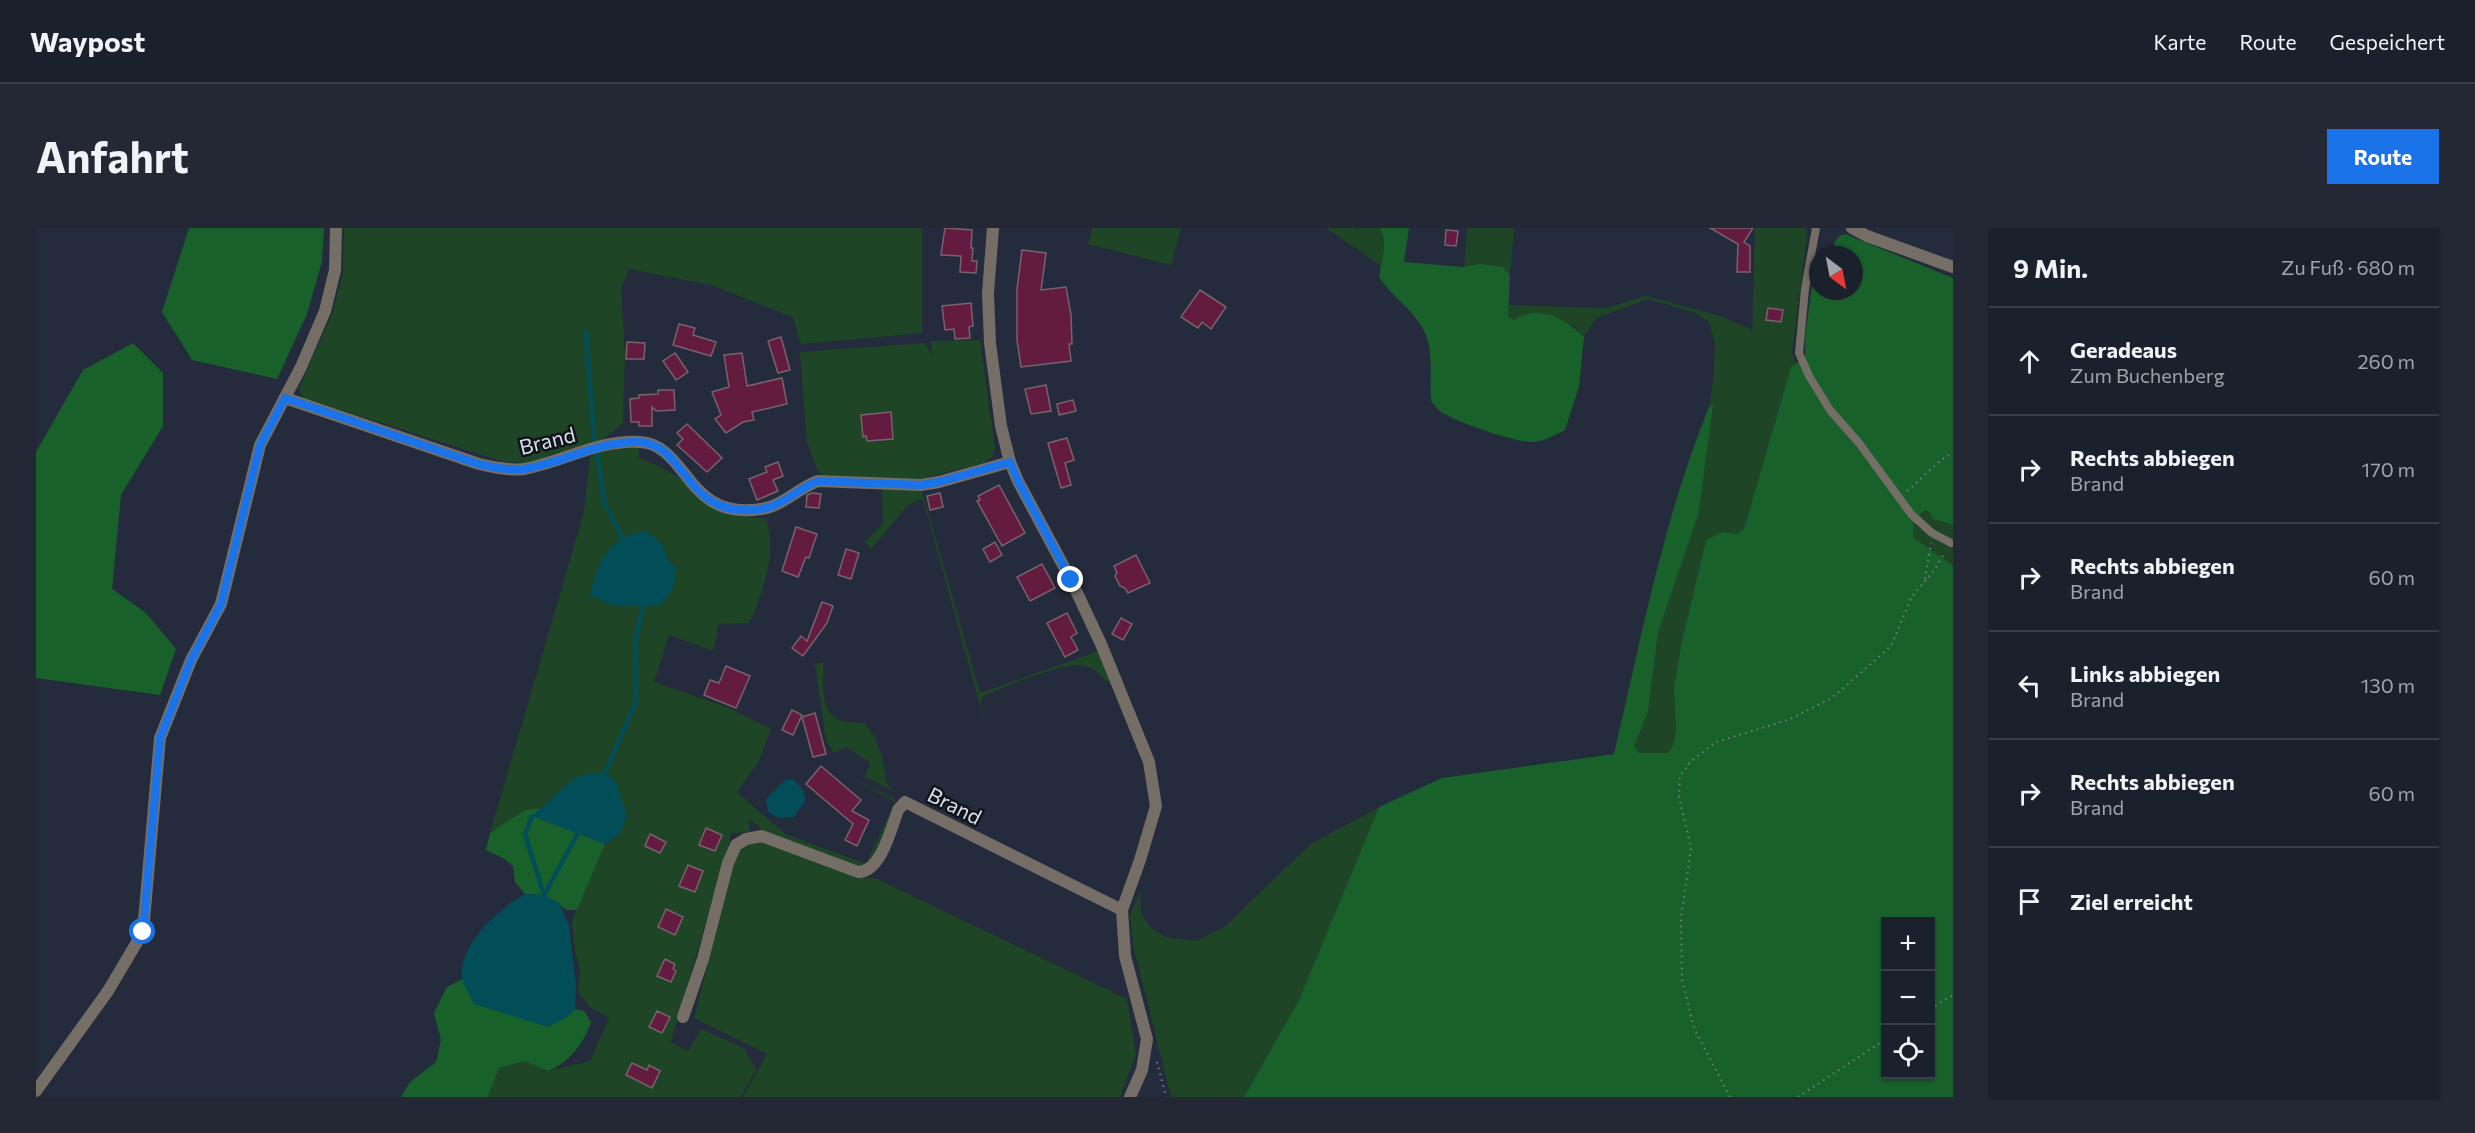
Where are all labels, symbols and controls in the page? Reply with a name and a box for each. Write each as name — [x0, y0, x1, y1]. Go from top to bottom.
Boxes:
text: Waypost — [30, 24, 145, 58]
text: Karte — [2153, 29, 2206, 54]
text: Route — [2239, 29, 2297, 54]
text: Gespeichert — [2330, 29, 2445, 54]
button: Route — [2327, 129, 2439, 184]
text: Anfahrt — [36, 130, 189, 182]
north arrow — [1809, 246, 1863, 300]
text: 9 Min. — [2013, 252, 2088, 283]
text: Zu Fuß · 680 m — [2281, 255, 2415, 279]
text: Geradeaus — [2070, 336, 2177, 363]
icon: ahead — [2013, 345, 2046, 378]
text: 260 m — [2357, 349, 2415, 373]
text: Zum Buchenberg — [2070, 363, 2225, 387]
street label: Brand — [516, 421, 578, 459]
text: Rechts abbiegen — [2070, 444, 2235, 471]
icon: right — [2013, 453, 2046, 486]
text: 170 m — [2362, 457, 2415, 481]
text: Brand — [2070, 471, 2124, 495]
text: Rechts abbiegen — [2070, 552, 2235, 579]
icon: right — [2013, 561, 2046, 594]
text: 60 m — [2369, 565, 2415, 589]
route end — [1057, 566, 1083, 592]
text: Brand — [2070, 579, 2124, 603]
text: Links abbiegen — [2070, 660, 2220, 687]
icon: left — [2013, 669, 2046, 702]
text: 130 m — [2361, 673, 2415, 697]
text: Brand — [2070, 687, 2124, 711]
text: Rechts abbiegen — [2070, 768, 2235, 795]
icon: right — [2013, 777, 2046, 810]
street label: Brand — [924, 781, 986, 829]
text: 60 m — [2369, 781, 2415, 805]
text: Brand — [2070, 795, 2124, 819]
icon: arrive — [2013, 885, 2046, 918]
text: Ziel erreicht — [2070, 888, 2193, 915]
map controls — [1881, 917, 1935, 1079]
button: + — [1881, 917, 1935, 971]
route start — [129, 918, 155, 944]
button: − — [1881, 971, 1935, 1025]
button: locate — [1881, 1025, 1935, 1079]

